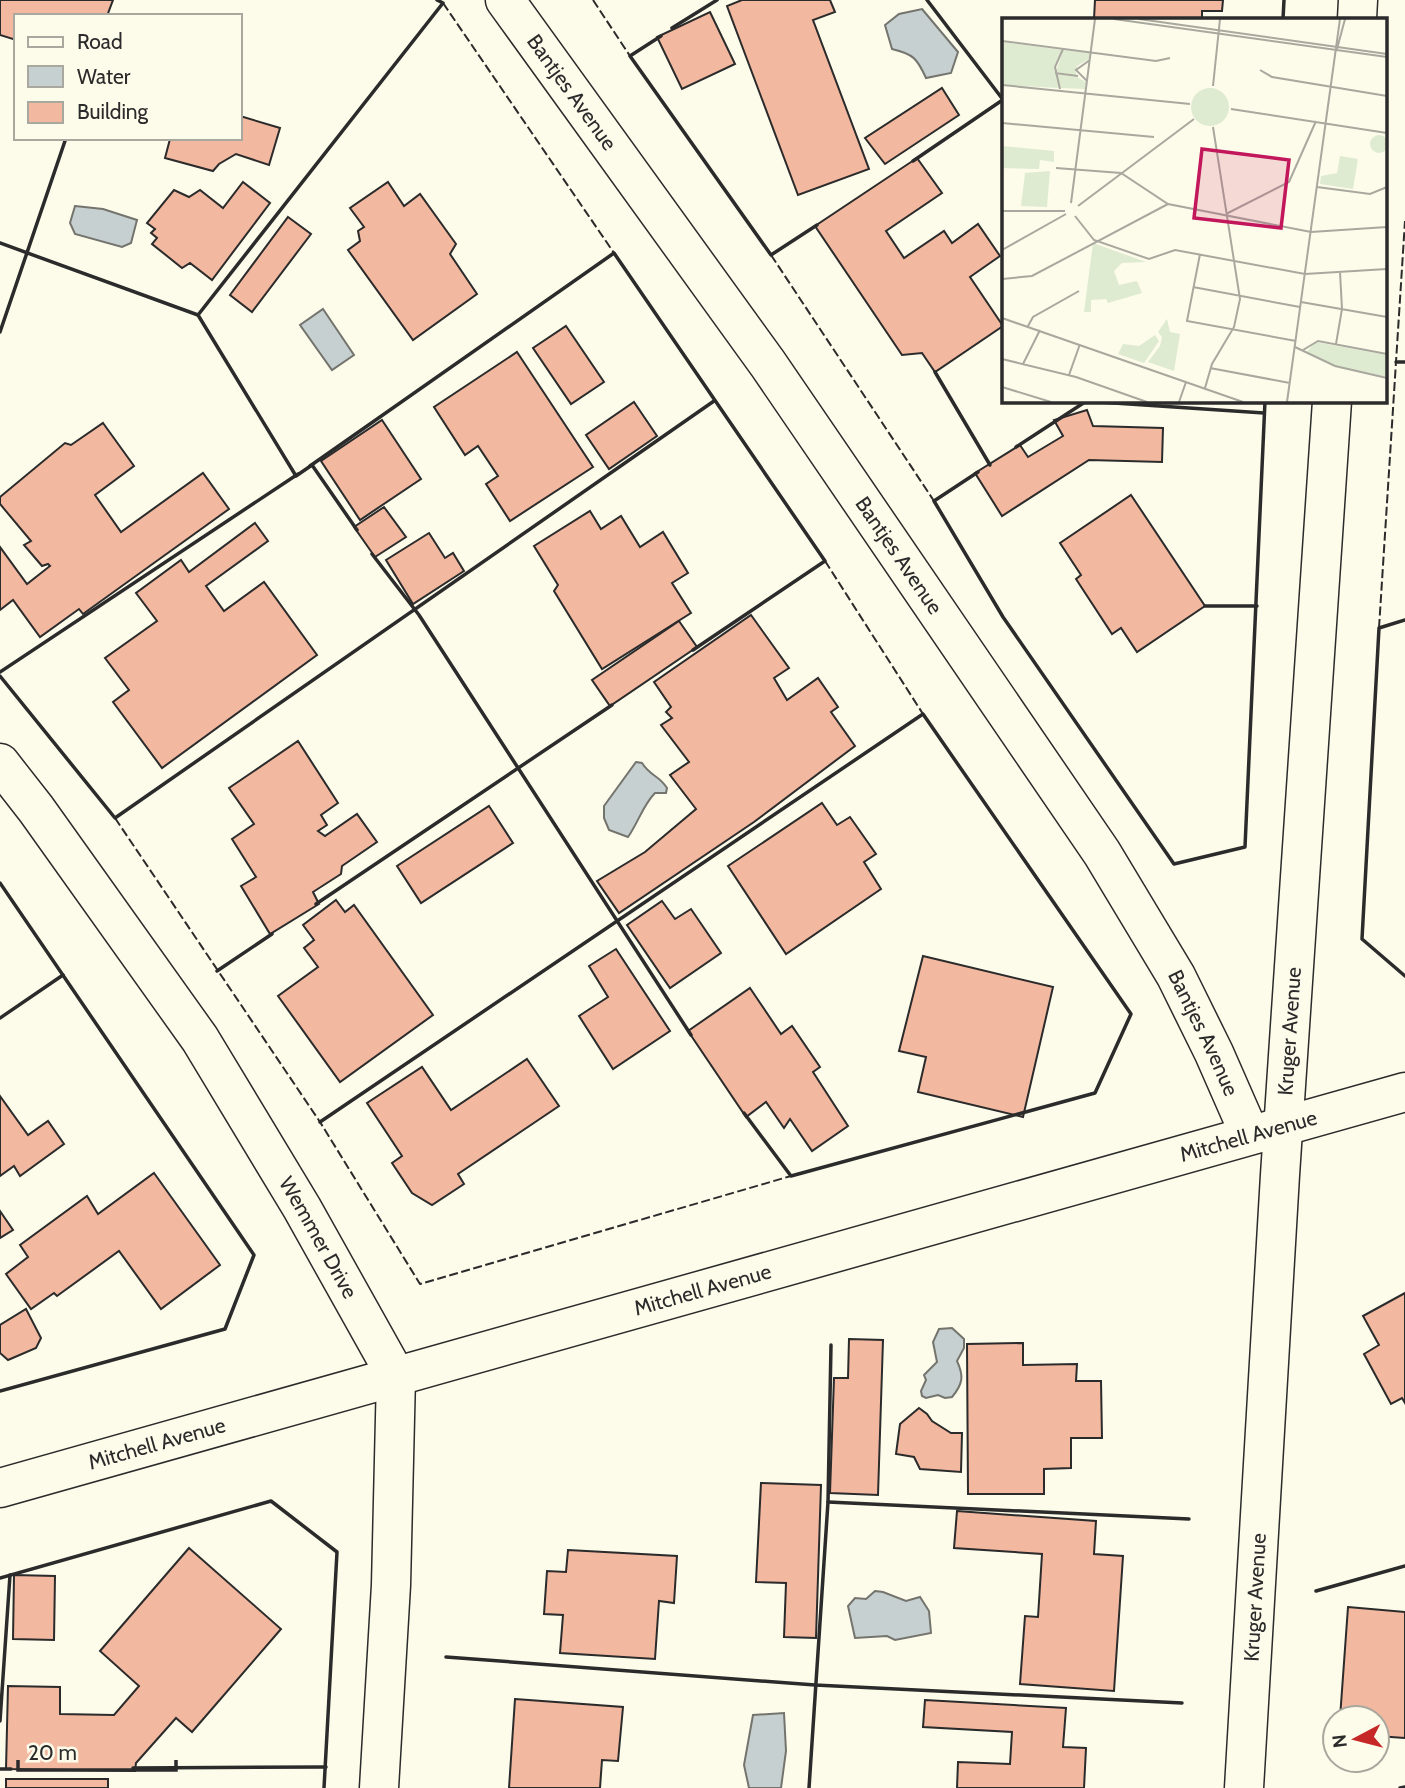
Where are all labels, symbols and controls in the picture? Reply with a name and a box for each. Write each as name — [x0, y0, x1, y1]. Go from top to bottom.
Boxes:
legend — [14, 14, 242, 140]
inset map — [1002, 18, 1388, 402]
text: Road — [77, 29, 123, 54]
street label: Bantjes Avenue — [522, 29, 622, 155]
text: Water — [77, 64, 131, 89]
text: Building — [77, 99, 149, 124]
street label: Bantjes Avenue — [850, 492, 948, 619]
street label: Bantjes Avenue — [1163, 966, 1244, 1100]
street label: Kruger Avenue — [1272, 966, 1306, 1096]
street label: Mitchell Avenue — [1177, 1104, 1320, 1167]
street label: Wemmer Drive — [274, 1172, 363, 1303]
street label: Mitchell Avenue — [631, 1258, 774, 1321]
street label: Mitchell Avenue — [85, 1412, 228, 1475]
street label: Kruger Avenue — [1238, 1532, 1271, 1662]
north arrow — [1321, 1704, 1391, 1774]
scale bar — [18, 1728, 175, 1772]
text: N — [1327, 1733, 1352, 1749]
text: 20 m — [28, 1740, 77, 1765]

